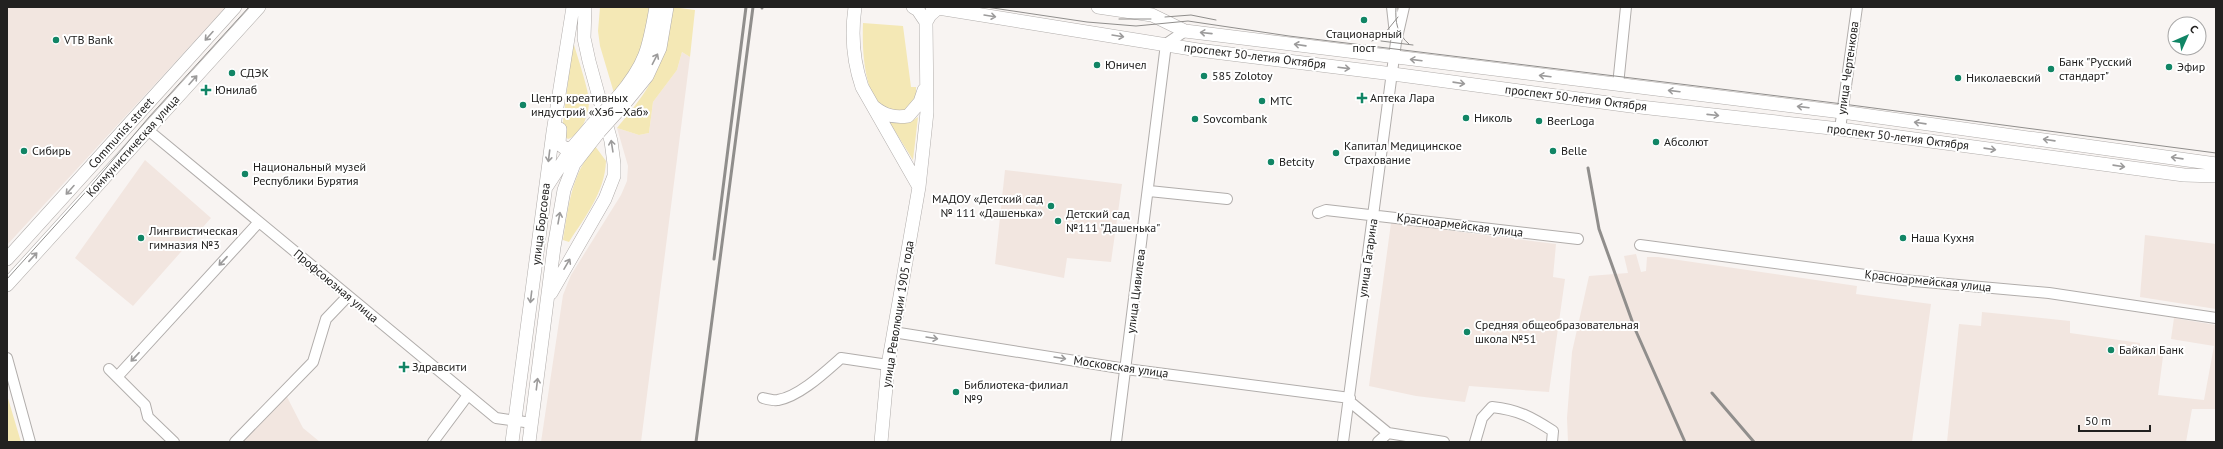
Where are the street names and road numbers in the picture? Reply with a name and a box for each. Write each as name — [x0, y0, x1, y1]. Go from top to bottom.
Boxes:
street label: улица Чертенкова — [1833, 20, 1862, 116]
street label: проспект 50-летия Октября — [1183, 39, 1327, 72]
street label: проспект 50-летия Октября — [1504, 81, 1648, 114]
street label: Коммунистическая улица — [83, 92, 182, 200]
street label: Communist street — [85, 94, 156, 171]
street label: проспект 50-летия Октября — [1826, 120, 1970, 153]
street label: улица Борсоева — [528, 182, 553, 266]
street label: Красноармейская улица — [1396, 209, 1524, 240]
street label: улица Гагарина — [1355, 217, 1380, 298]
street label: улица Революции 1905 года — [878, 239, 917, 388]
street label: Профсоюзная улица — [291, 246, 382, 326]
street label: улица Цивилева — [1123, 248, 1148, 334]
street label: Красноармейская улица — [1864, 266, 1992, 295]
street label: Московская улица — [1073, 352, 1170, 381]

